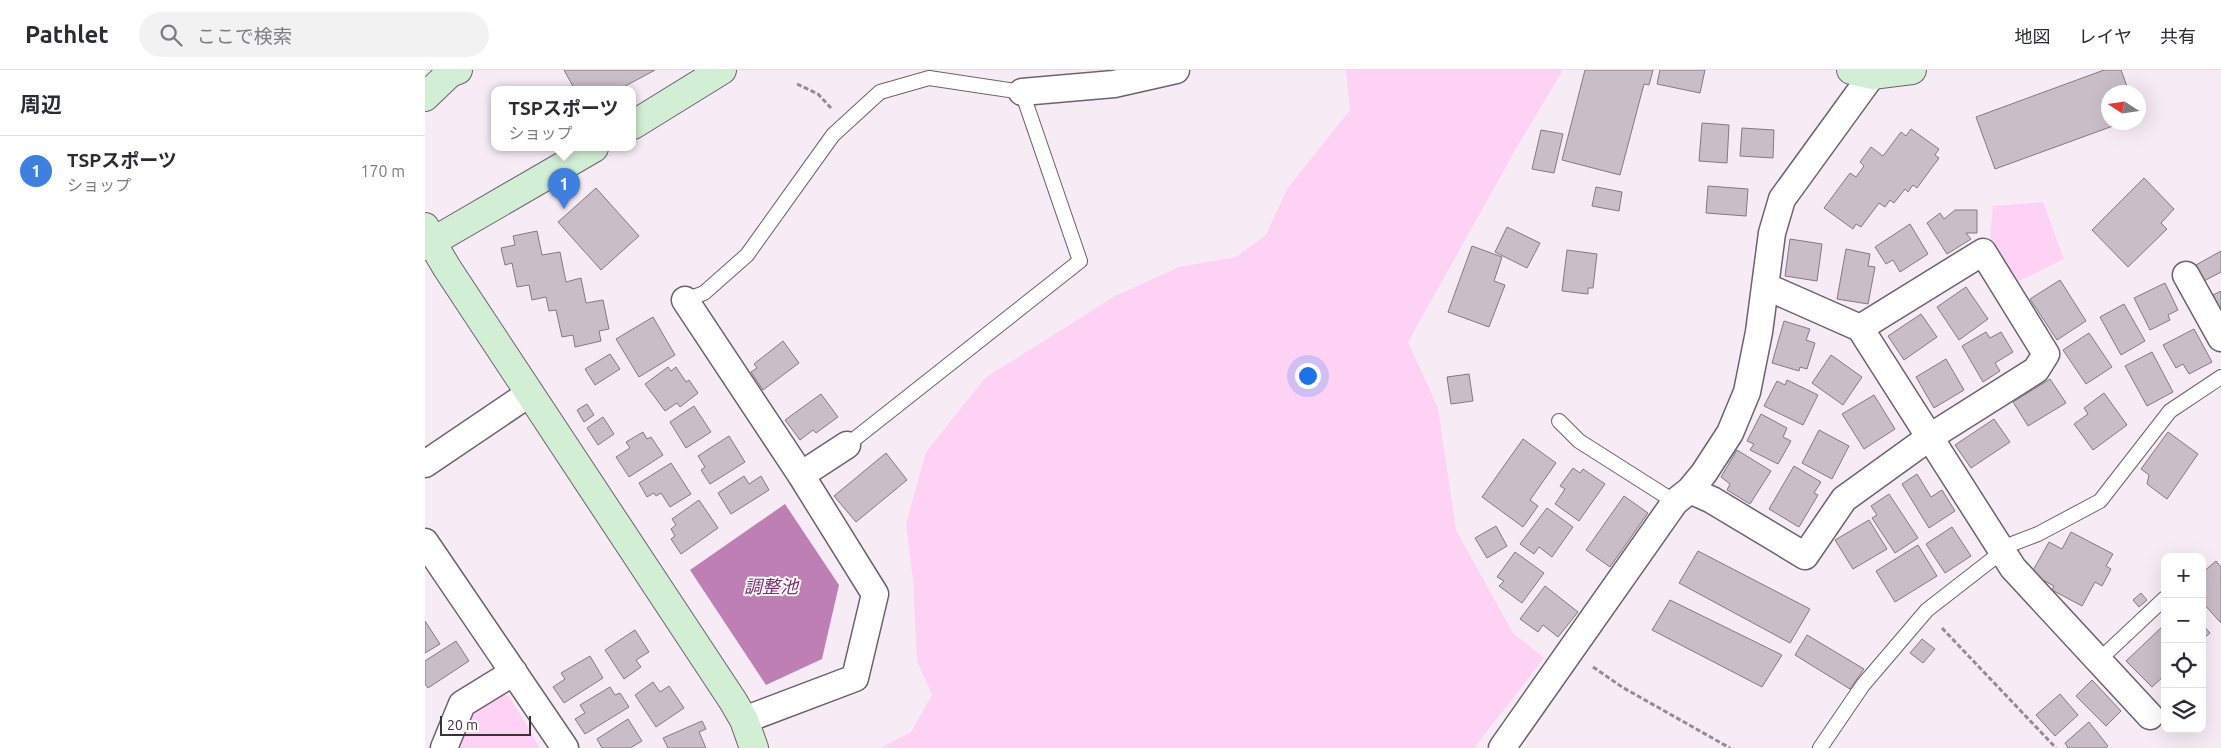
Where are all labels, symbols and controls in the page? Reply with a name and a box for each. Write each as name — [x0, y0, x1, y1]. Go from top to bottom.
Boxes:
search box — [139, 12, 489, 57]
text: Pathlet — [25, 21, 109, 48]
icon: search — [157, 21, 185, 49]
text: ここで検索 — [197, 25, 292, 47]
text: 地図 — [2015, 26, 2051, 46]
text: レイヤ — [2079, 26, 2132, 46]
text: 共有 — [2160, 26, 2196, 46]
north arrow — [2101, 85, 2146, 130]
popup — [491, 86, 636, 151]
text: 周辺 — [20, 92, 62, 116]
text: TSPスポーツ — [509, 97, 618, 119]
text: ショップ — [509, 124, 573, 142]
text: TSPスポーツ — [67, 149, 177, 171]
text: 1 — [31, 162, 41, 180]
text: 170 m — [360, 162, 405, 180]
pin: 1 — [548, 168, 580, 209]
text: ショップ — [67, 176, 131, 194]
your location — [1295, 363, 1321, 389]
map controls — [2161, 553, 2206, 733]
button: + — [2161, 553, 2206, 598]
water label: 調整池 — [744, 576, 800, 596]
button: − — [2161, 598, 2206, 643]
button: locate — [2161, 643, 2206, 688]
button: layers — [2161, 688, 2206, 733]
scale bar — [440, 713, 531, 736]
text: 20 m — [447, 717, 478, 733]

